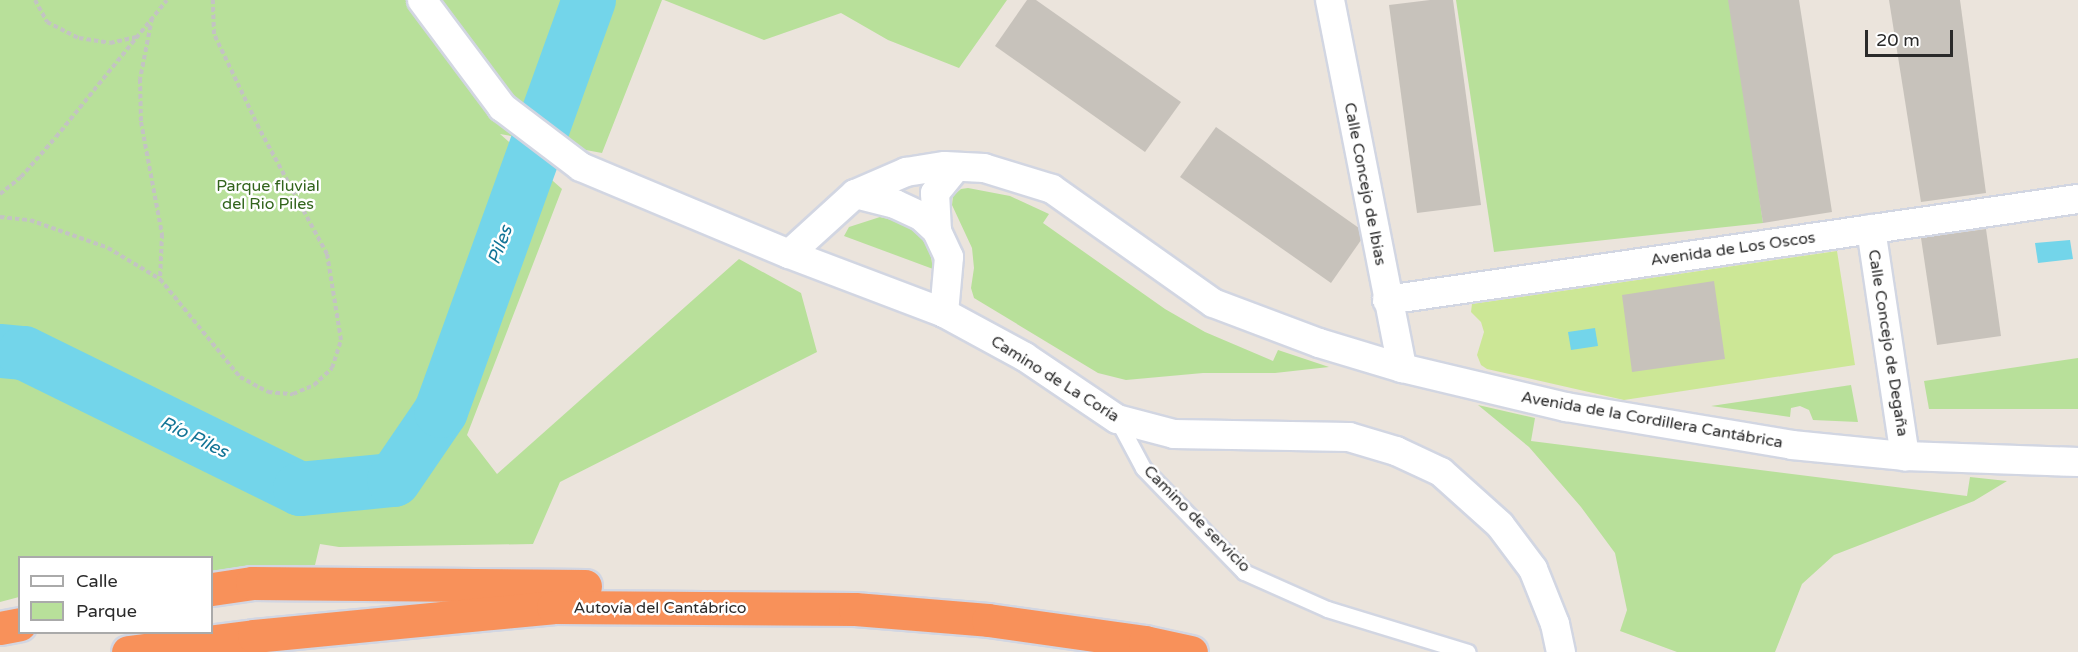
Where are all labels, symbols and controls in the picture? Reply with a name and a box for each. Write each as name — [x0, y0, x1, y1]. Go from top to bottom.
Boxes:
scale bar — [1868, 18, 1956, 56]
text: 20 m — [1876, 29, 1920, 51]
street label: Calle Concejo de Ibias — [1340, 101, 1390, 267]
park label: Parque fluvial del Rio Piles — [216, 176, 320, 214]
water label: Piles — [483, 223, 517, 267]
street label: Avenida de Los Oscos — [1649, 228, 1817, 270]
street label: Calle Concejo de Degaña — [1864, 248, 1912, 438]
street label: Camino de La Coría — [987, 332, 1123, 426]
street label: Avenida de la Cordillera Cantábrica — [1520, 387, 1784, 453]
water label: Río Piles — [157, 411, 231, 463]
street label: Camino de servicio — [1140, 462, 1254, 576]
legend — [18, 556, 213, 634]
text: Calle — [76, 570, 118, 592]
street label: Autovía del Cantábrico — [573, 598, 747, 618]
text: Parque — [76, 600, 137, 622]

